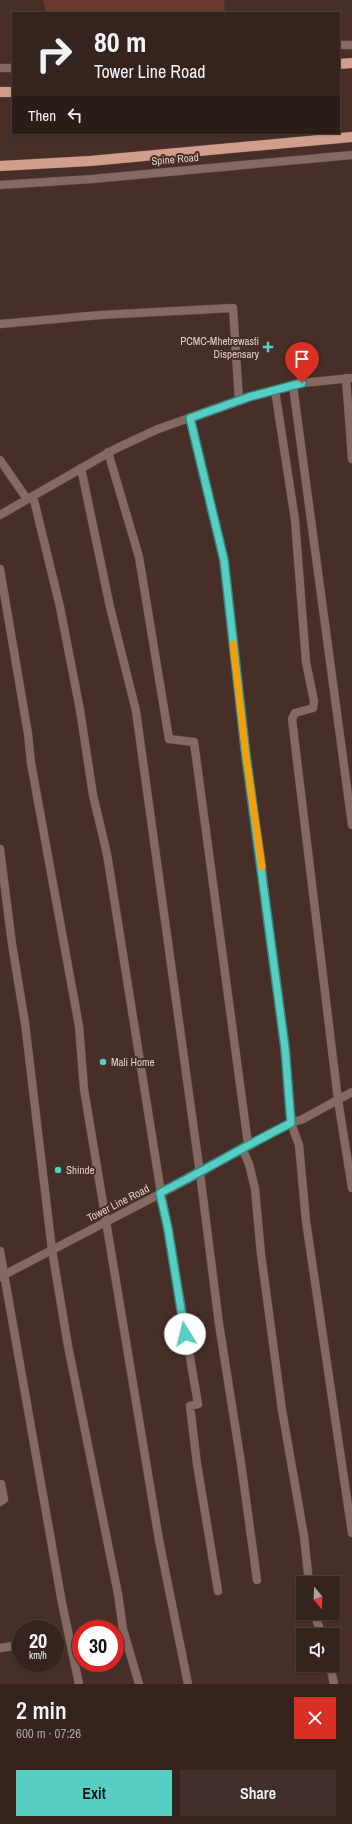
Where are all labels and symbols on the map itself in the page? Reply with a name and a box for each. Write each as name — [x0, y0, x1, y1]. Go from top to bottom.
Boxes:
street label: Spine Road — [151, 150, 199, 168]
place label: PCMC-Mhetrewasti Dispensary — [180, 334, 259, 361]
marker: PCMC-Mhetrewasti Dispensary — [262, 341, 274, 353]
pin — [285, 342, 319, 383]
place label: Mali Home — [111, 1055, 155, 1069]
marker: Mali Home — [98, 1057, 108, 1067]
place label: Shinde — [66, 1163, 95, 1177]
marker: Shinde — [53, 1165, 63, 1175]
street label: Tower Line Road — [84, 1181, 152, 1225]
position arrow — [164, 1313, 206, 1355]
north arrow — [296, 1576, 340, 1620]
speed limit sign: 30 — [72, 1620, 124, 1672]

